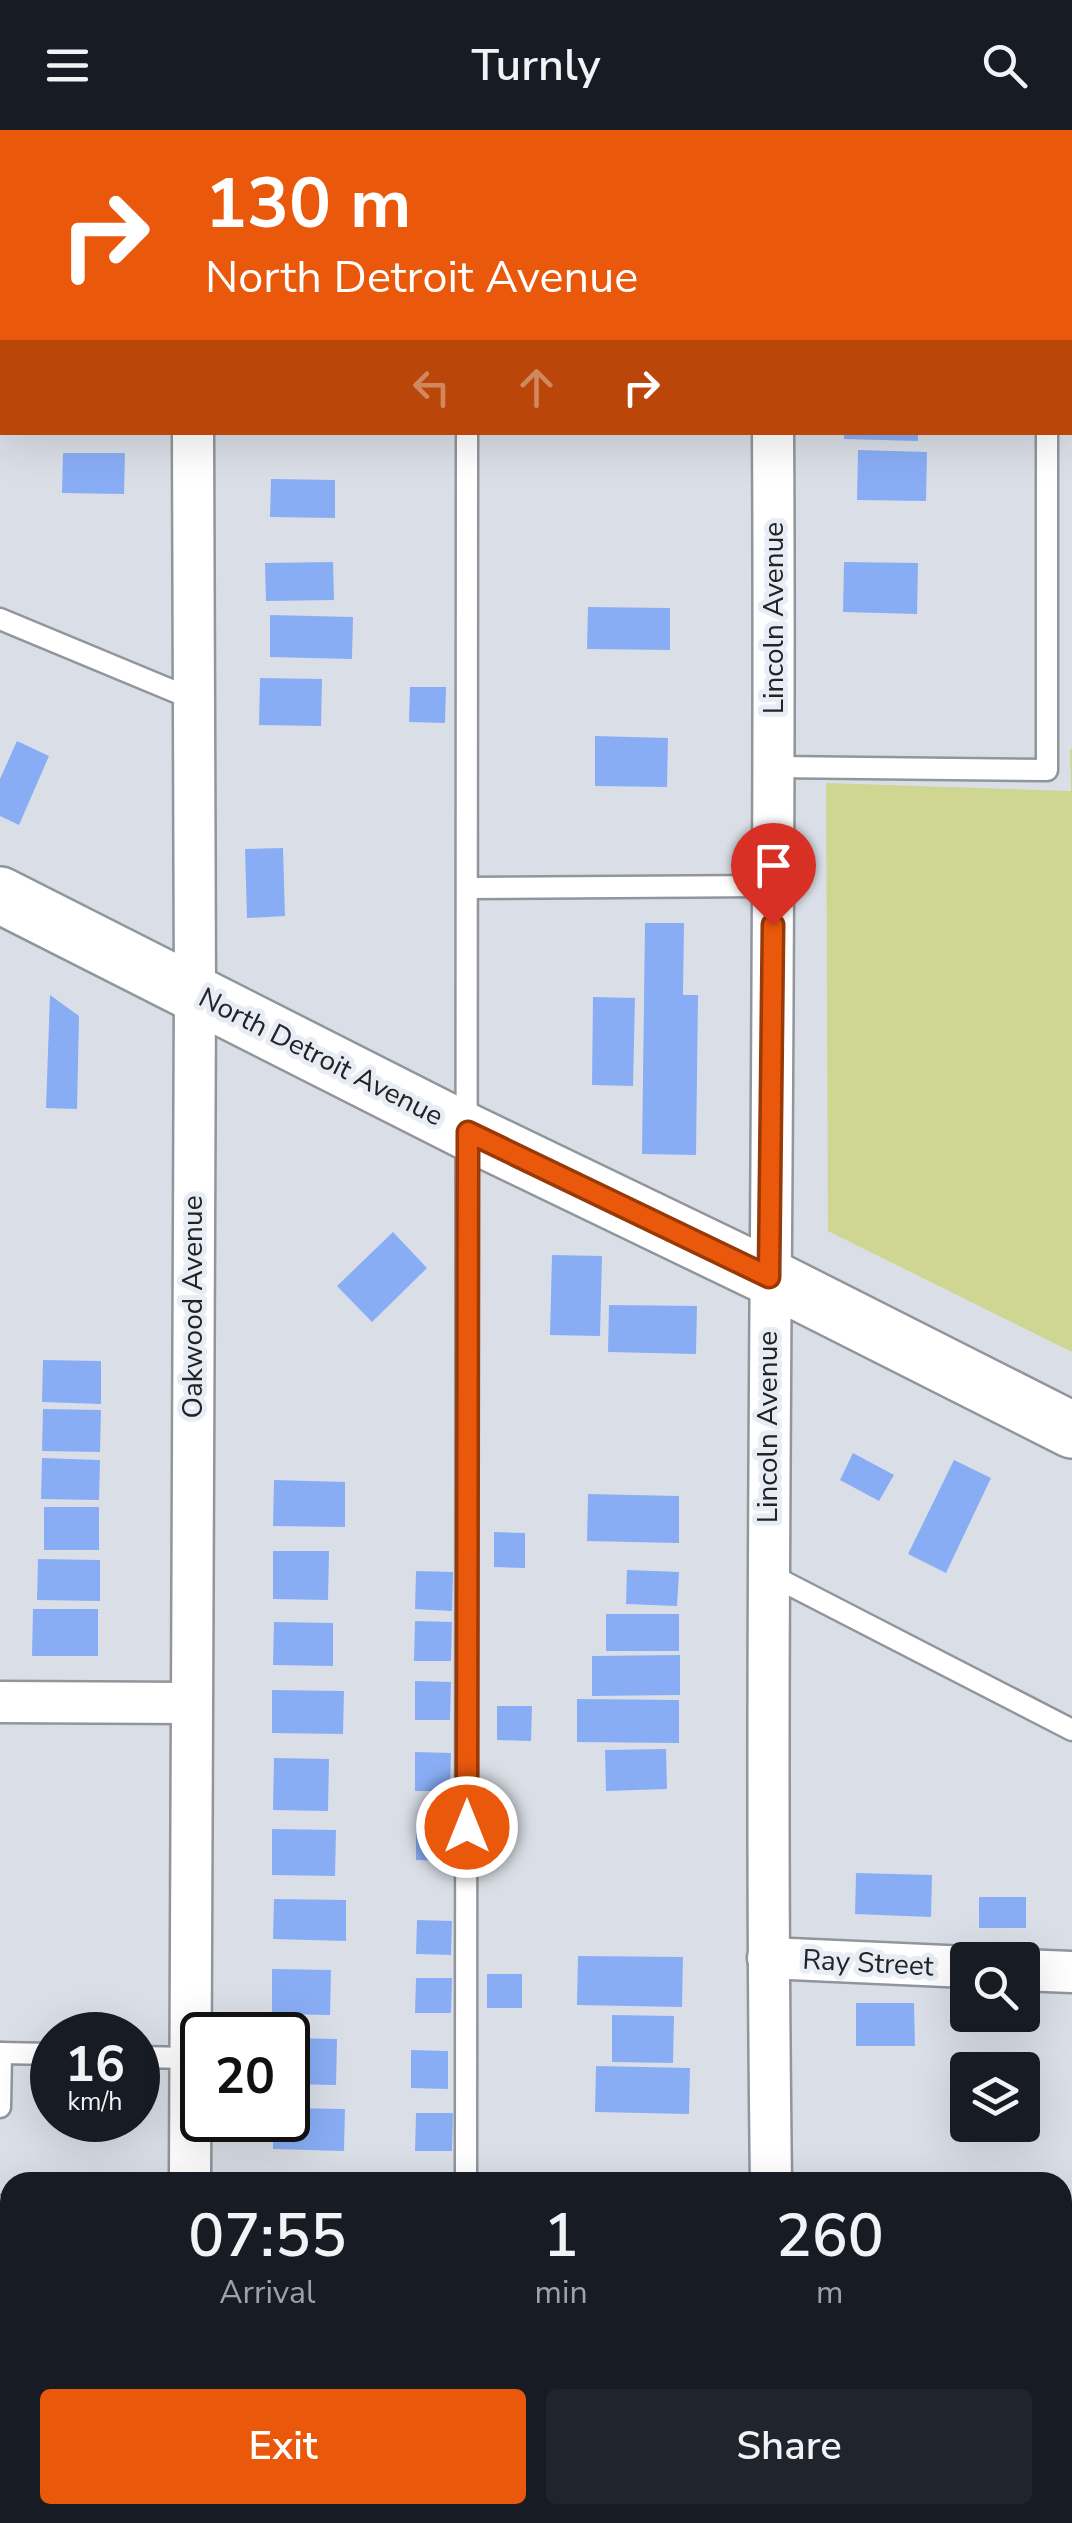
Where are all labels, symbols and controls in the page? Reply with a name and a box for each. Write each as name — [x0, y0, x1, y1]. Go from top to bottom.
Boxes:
text: Turnly — [471, 35, 601, 96]
icon: menu — [40, 38, 95, 93]
icon: search — [977, 38, 1032, 93]
text: 130 m — [205, 156, 411, 252]
icon: right — [40, 170, 170, 300]
text: North Detroit Avenue — [205, 247, 638, 308]
icon: left — [404, 360, 459, 415]
icon: ahead — [509, 360, 564, 415]
icon: right — [614, 360, 669, 415]
street label: Lincoln Avenue — [755, 522, 793, 714]
pin — [731, 823, 816, 926]
icon: arrive — [746, 838, 801, 893]
street label: North Detroit Avenue — [192, 979, 450, 1135]
street label: Oakwood Avenue — [174, 1195, 212, 1419]
street label: Lincoln Avenue — [749, 1331, 787, 1523]
position arrow — [415, 1775, 519, 1879]
street label: Ray Street — [801, 1941, 935, 1985]
map controls — [950, 1942, 1040, 2142]
button: search — [950, 1942, 1040, 2032]
speed limit sign: 20 — [180, 2012, 310, 2142]
text: 16 — [65, 2030, 125, 2099]
button: layers — [950, 2052, 1040, 2142]
text: km/h — [67, 2085, 123, 2119]
text: 07:55 — [188, 2195, 346, 2277]
text: 1 — [543, 2195, 579, 2277]
text: 260 — [776, 2195, 884, 2277]
text: Arrival — [219, 2271, 315, 2314]
text: min — [535, 2271, 588, 2314]
text: m — [816, 2271, 844, 2314]
button: Exit — [40, 2389, 526, 2504]
button: Share — [546, 2389, 1032, 2504]

